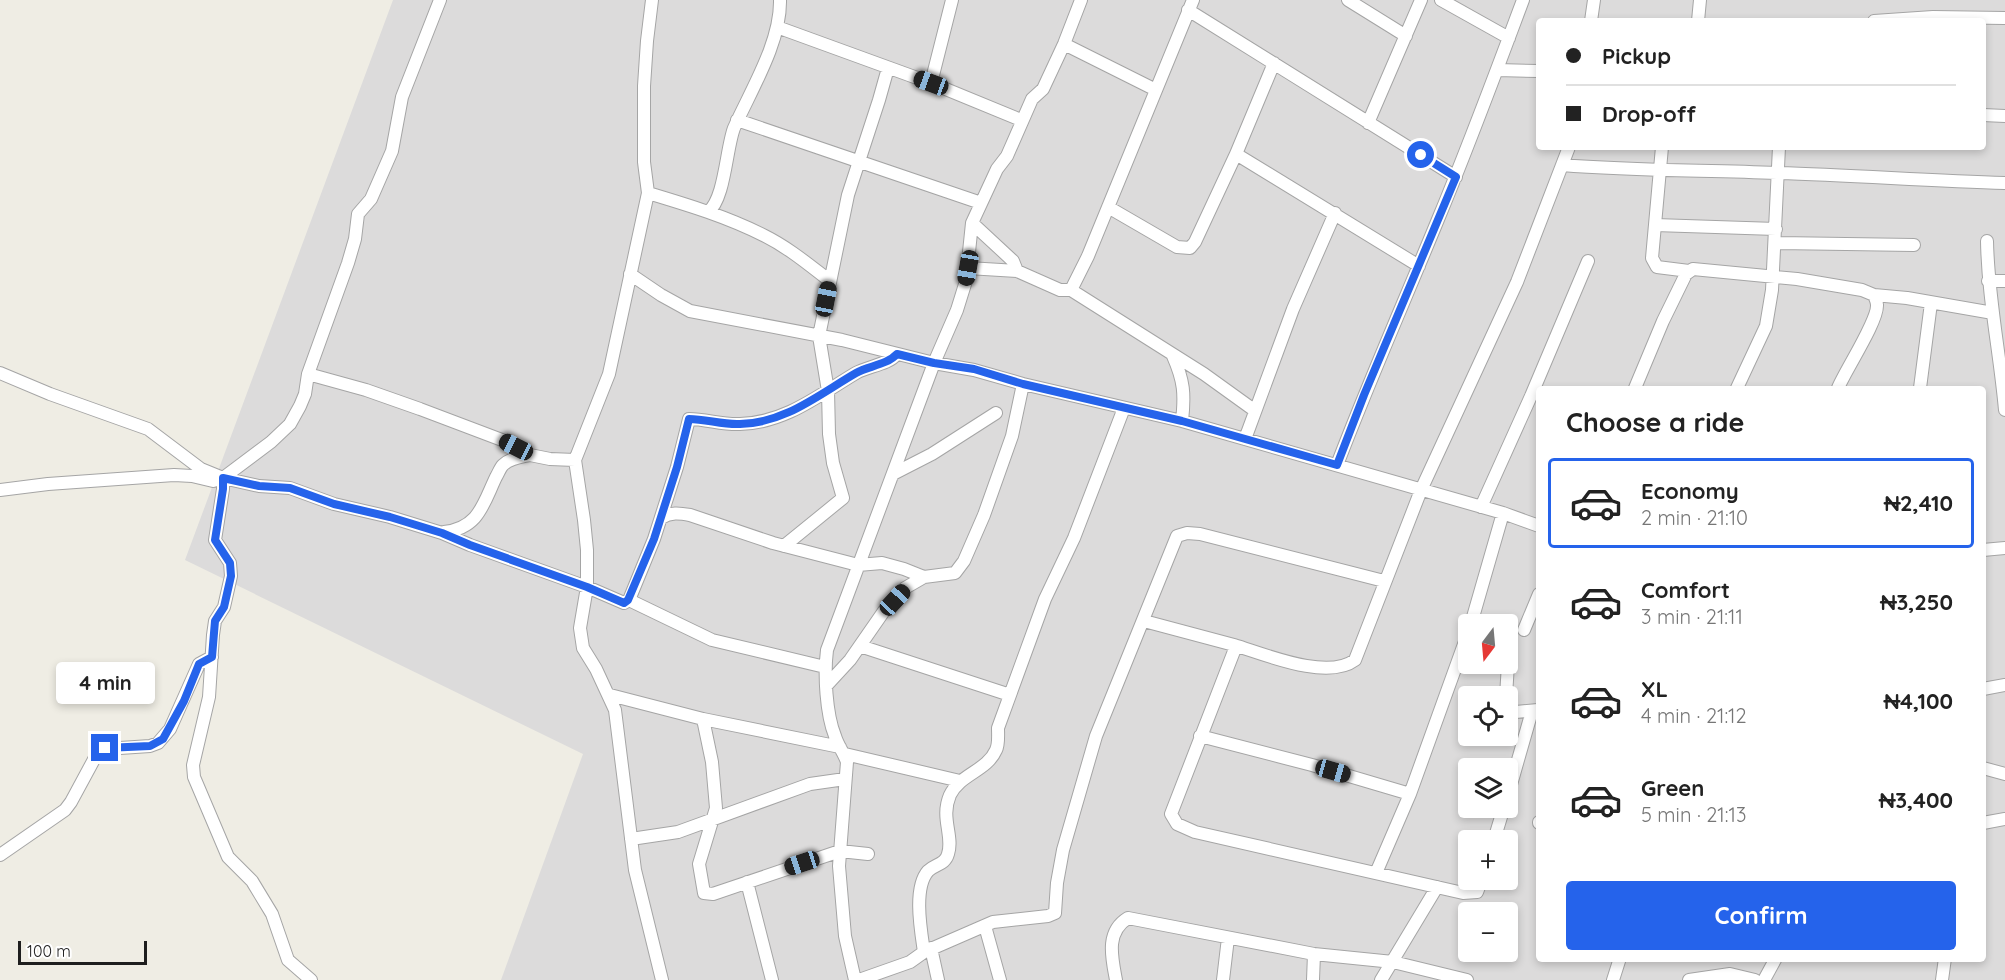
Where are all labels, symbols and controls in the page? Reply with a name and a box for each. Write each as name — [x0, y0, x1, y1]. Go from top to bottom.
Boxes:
text: Pickup — [1602, 42, 1671, 70]
car — [911, 68, 951, 98]
text: Drop-off — [1602, 100, 1696, 128]
route start — [1407, 141, 1434, 168]
car — [956, 249, 980, 287]
car — [814, 280, 838, 318]
text: Choose a ride — [1566, 405, 1744, 439]
car — [496, 431, 536, 463]
icon: car — [1569, 476, 1623, 530]
text: Economy — [1641, 477, 1739, 505]
text: ₦2,410 — [1884, 489, 1953, 517]
text: 2 min · 21:10 — [1641, 505, 1748, 530]
icon: car — [1569, 575, 1623, 629]
text: Comfort — [1641, 576, 1730, 604]
car — [876, 581, 914, 619]
text: ₦3,250 — [1880, 588, 1953, 616]
text: 3 min · 21:11 — [1641, 604, 1743, 629]
north arrow — [1458, 614, 1518, 674]
map controls — [1458, 614, 1518, 962]
callout: 4 min — [56, 661, 154, 703]
text: 4 min — [79, 670, 132, 695]
icon: car — [1569, 674, 1623, 728]
text: XL — [1641, 675, 1668, 703]
button: locate — [1458, 686, 1518, 746]
text: ₦4,100 — [1884, 687, 1953, 715]
text: 4 min · 21:12 — [1641, 703, 1747, 728]
route end — [91, 734, 118, 761]
car — [1313, 757, 1353, 785]
button: layers — [1458, 758, 1518, 818]
icon: car — [1569, 773, 1623, 827]
text: Green — [1641, 774, 1704, 802]
text: ₦3,400 — [1879, 786, 1953, 814]
text: 5 min · 21:13 — [1641, 802, 1746, 827]
button: + — [1458, 830, 1518, 890]
car — [782, 849, 822, 877]
button: Confirm — [1566, 881, 1956, 950]
button: − — [1458, 902, 1518, 962]
scale bar — [18, 938, 147, 966]
text: 100 m — [27, 941, 71, 961]

